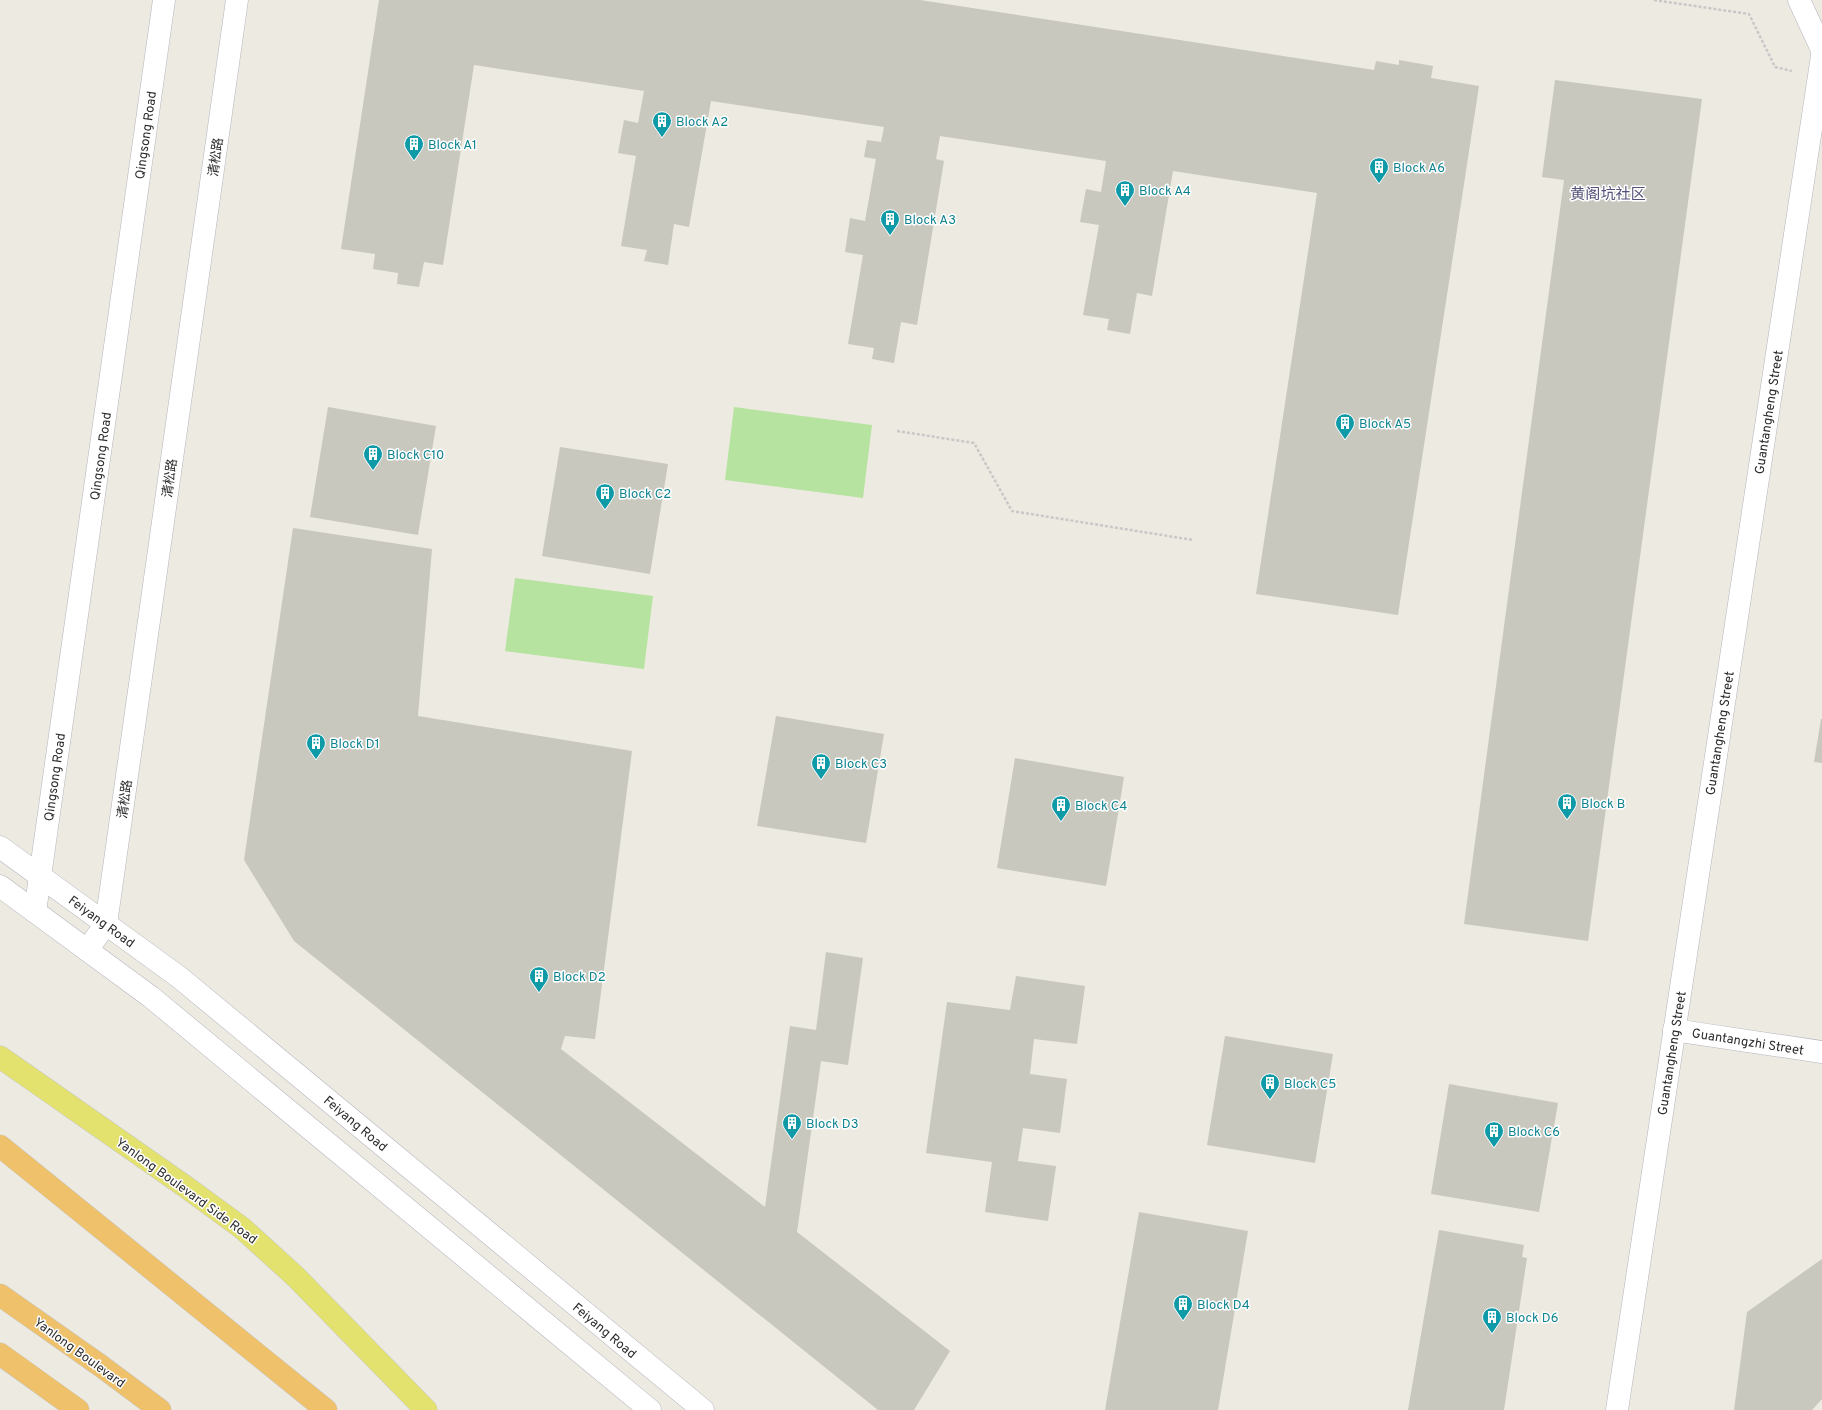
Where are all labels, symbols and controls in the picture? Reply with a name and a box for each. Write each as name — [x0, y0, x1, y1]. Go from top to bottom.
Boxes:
street label: Qingsong Road — [133, 90, 161, 180]
building icon: Block A2 — [651, 110, 673, 138]
place label: Block A2 — [676, 115, 728, 131]
building icon: Block A1 — [403, 133, 425, 161]
street label: 清松路 — [206, 137, 228, 178]
place label: Block A1 — [428, 138, 477, 154]
building icon: Block A6 — [1368, 156, 1390, 184]
place label: Block A6 — [1393, 161, 1445, 177]
building icon: Block A4 — [1114, 179, 1136, 207]
place label: Block A4 — [1139, 184, 1191, 200]
district label: 黄阁坑社区 — [1570, 185, 1646, 205]
building icon: Block A3 — [879, 208, 901, 236]
place label: Block A3 — [904, 213, 956, 229]
street label: Guantangheng Street — [1752, 349, 1788, 476]
street label: Qingsong Road — [88, 411, 116, 501]
building icon: Block A5 — [1334, 412, 1356, 440]
place label: Block A5 — [1359, 417, 1411, 433]
building icon: Block C10 — [362, 443, 384, 471]
place label: Block C10 — [387, 448, 444, 464]
street label: 清松路 — [160, 458, 182, 499]
building icon: Block C2 — [594, 482, 616, 510]
place label: Block C2 — [619, 487, 671, 503]
street label: Guantangheng Street — [1703, 670, 1739, 797]
street label: Qingsong Road — [42, 732, 70, 822]
building icon: Block D1 — [305, 732, 327, 760]
place label: Block D1 — [330, 737, 380, 753]
building icon: Block C3 — [810, 752, 832, 780]
place label: Block C3 — [835, 757, 887, 773]
street label: 清松路 — [115, 779, 137, 820]
building icon: Block B — [1556, 792, 1578, 820]
building icon: Block C4 — [1050, 794, 1072, 822]
place label: Block B — [1581, 797, 1625, 813]
place label: Block C4 — [1075, 799, 1127, 815]
street label: Feiyang Road — [65, 893, 137, 952]
building icon: Block D2 — [528, 965, 550, 993]
place label: Block D2 — [553, 970, 606, 986]
street label: Guantangheng Street — [1655, 990, 1691, 1117]
street label: Guantangzhi Street — [1691, 1026, 1805, 1060]
building icon: Block C5 — [1259, 1072, 1281, 1100]
place label: Block C5 — [1284, 1077, 1336, 1093]
street label: Feiyang Road — [320, 1093, 390, 1156]
building icon: Block D3 — [781, 1112, 803, 1140]
place label: Block D3 — [806, 1117, 859, 1133]
building icon: Block C6 — [1483, 1120, 1505, 1148]
place label: Block C6 — [1508, 1125, 1560, 1141]
street label: Yanlong Boulevard Side Road — [112, 1135, 260, 1248]
building icon: Block D4 — [1172, 1293, 1194, 1321]
place label: Block D4 — [1197, 1298, 1250, 1314]
street label: Feiyang Road — [569, 1300, 639, 1363]
building icon: Block D6 — [1481, 1306, 1503, 1334]
place label: Block D6 — [1506, 1311, 1558, 1327]
street label: Yanlong Boulevard — [30, 1315, 128, 1392]

